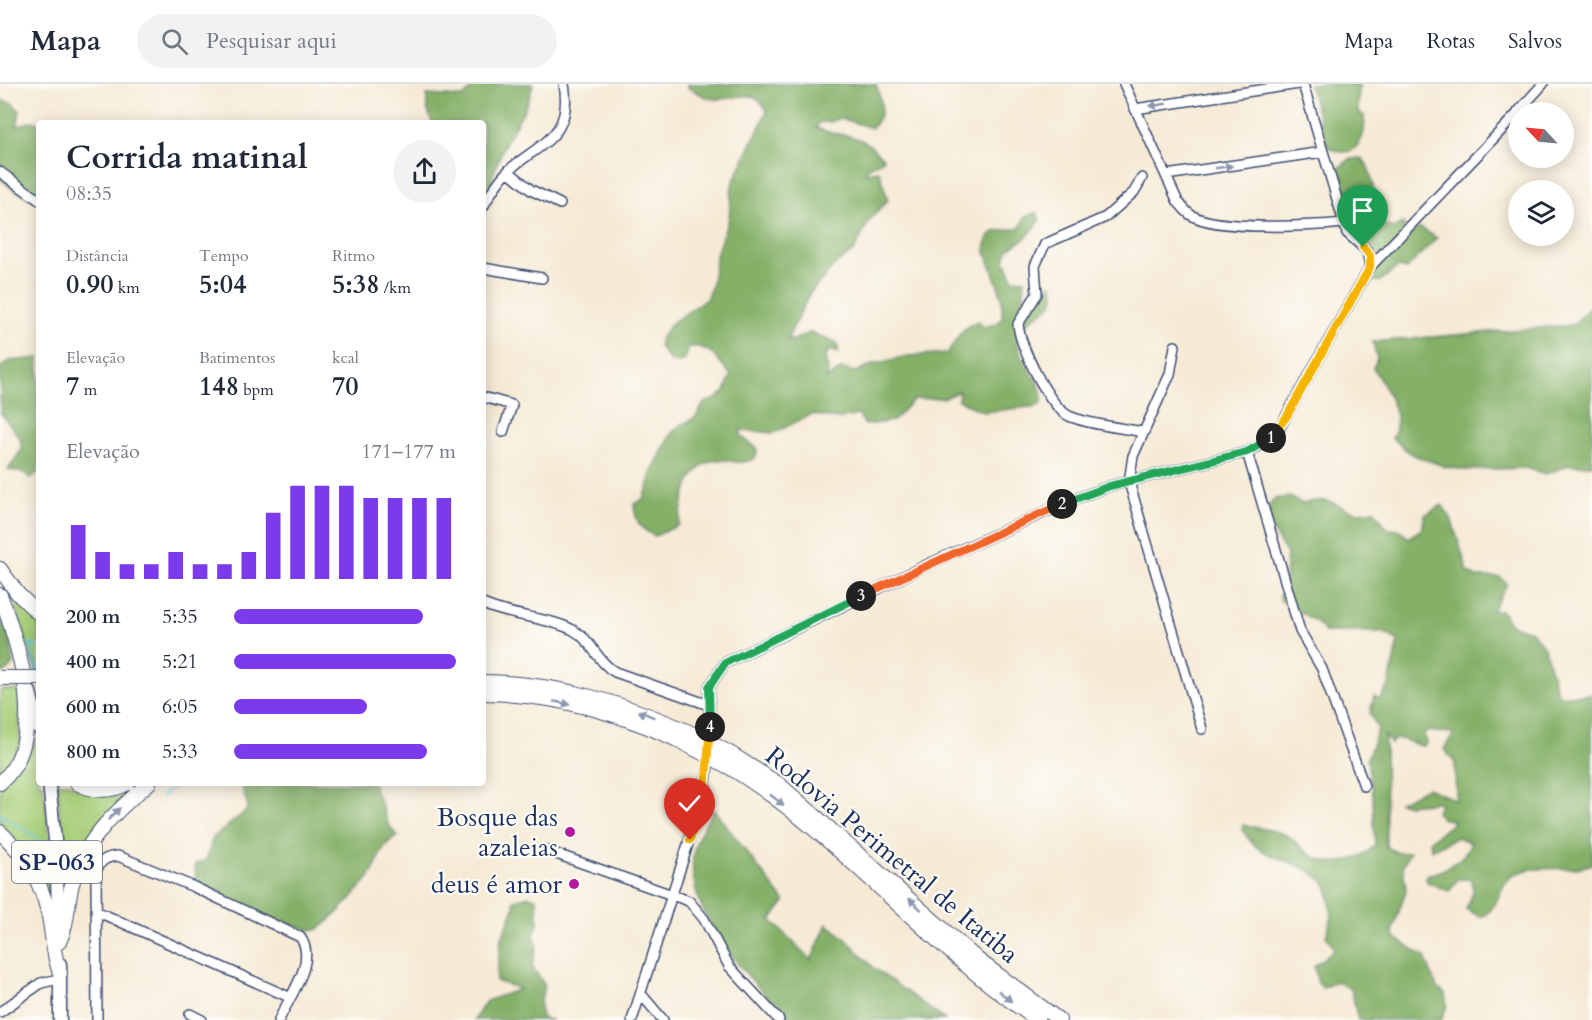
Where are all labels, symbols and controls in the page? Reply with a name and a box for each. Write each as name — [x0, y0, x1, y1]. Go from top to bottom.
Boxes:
search box — [137, 14, 557, 68]
text: Mapa — [30, 22, 101, 60]
icon: search — [158, 25, 191, 58]
text: Pesquisar aqui — [206, 26, 337, 56]
text: Mapa — [1344, 27, 1393, 56]
text: Rotas — [1426, 27, 1475, 56]
text: Salvos — [1508, 27, 1562, 56]
one-way arrow — [1149, 100, 1168, 109]
north arrow — [1508, 102, 1574, 168]
map controls — [1508, 102, 1574, 246]
text: Corrida matinal — [66, 135, 308, 180]
button: share — [393, 140, 456, 203]
one-way arrow — [1214, 162, 1233, 171]
text: 08:35 — [66, 180, 112, 207]
button: layers — [1508, 180, 1574, 246]
pin — [1337, 185, 1388, 247]
icon: arrive — [1346, 194, 1379, 227]
text: Distância — [66, 245, 129, 267]
text: Tempo — [199, 245, 249, 267]
text: Ritmo — [332, 245, 375, 267]
text: 0.90 — [66, 267, 114, 302]
text: 5:04 — [199, 267, 247, 302]
text: 5:38 — [332, 267, 380, 302]
text: km — [114, 277, 140, 299]
text: /km — [380, 277, 411, 299]
text: Elevação — [66, 347, 125, 369]
text: Batimentos — [199, 347, 275, 369]
text: kcal — [332, 347, 359, 369]
text: 7 — [66, 369, 79, 404]
text: 148 — [199, 369, 239, 404]
text: 70 — [332, 369, 359, 404]
text: m — [79, 379, 97, 401]
text: bpm — [239, 379, 274, 401]
pin: 1 — [1256, 423, 1286, 453]
text: 1 — [1267, 427, 1275, 449]
text: Elevação — [66, 438, 140, 465]
text: 171–177 m — [361, 438, 456, 465]
pin: 2 — [1047, 489, 1077, 519]
text: 2 — [1058, 493, 1066, 515]
pin: 3 — [846, 581, 876, 611]
text: 3 — [857, 585, 865, 607]
text: 200 m — [66, 603, 121, 630]
text: 5:35 — [162, 603, 198, 630]
text: 400 m — [66, 648, 121, 675]
text: 5:21 — [162, 648, 198, 675]
text: 600 m — [66, 693, 121, 720]
text: 6:05 — [162, 693, 198, 720]
one-way arrow — [552, 698, 571, 707]
one-way arrow — [637, 709, 655, 718]
pin: 4 — [695, 712, 725, 742]
text: 4 — [706, 716, 714, 738]
text: 800 m — [66, 738, 121, 765]
text: 5:33 — [162, 738, 198, 765]
street label: Rodovia Perimetral de Itatiba — [758, 739, 1026, 971]
pin — [664, 778, 715, 840]
icon: check — [673, 787, 706, 820]
one-way arrow — [770, 794, 785, 806]
place label: Bosque das azaleias — [437, 800, 558, 865]
one-way arrow — [107, 807, 122, 821]
marker: Bosque das azaleias — [563, 825, 577, 839]
road number: SP-063 — [12, 841, 102, 883]
place label: deus é amor — [431, 867, 563, 902]
marker: deus é amor — [567, 877, 581, 891]
one-way arrow — [908, 897, 923, 911]
one-way arrow — [997, 989, 1013, 1002]

